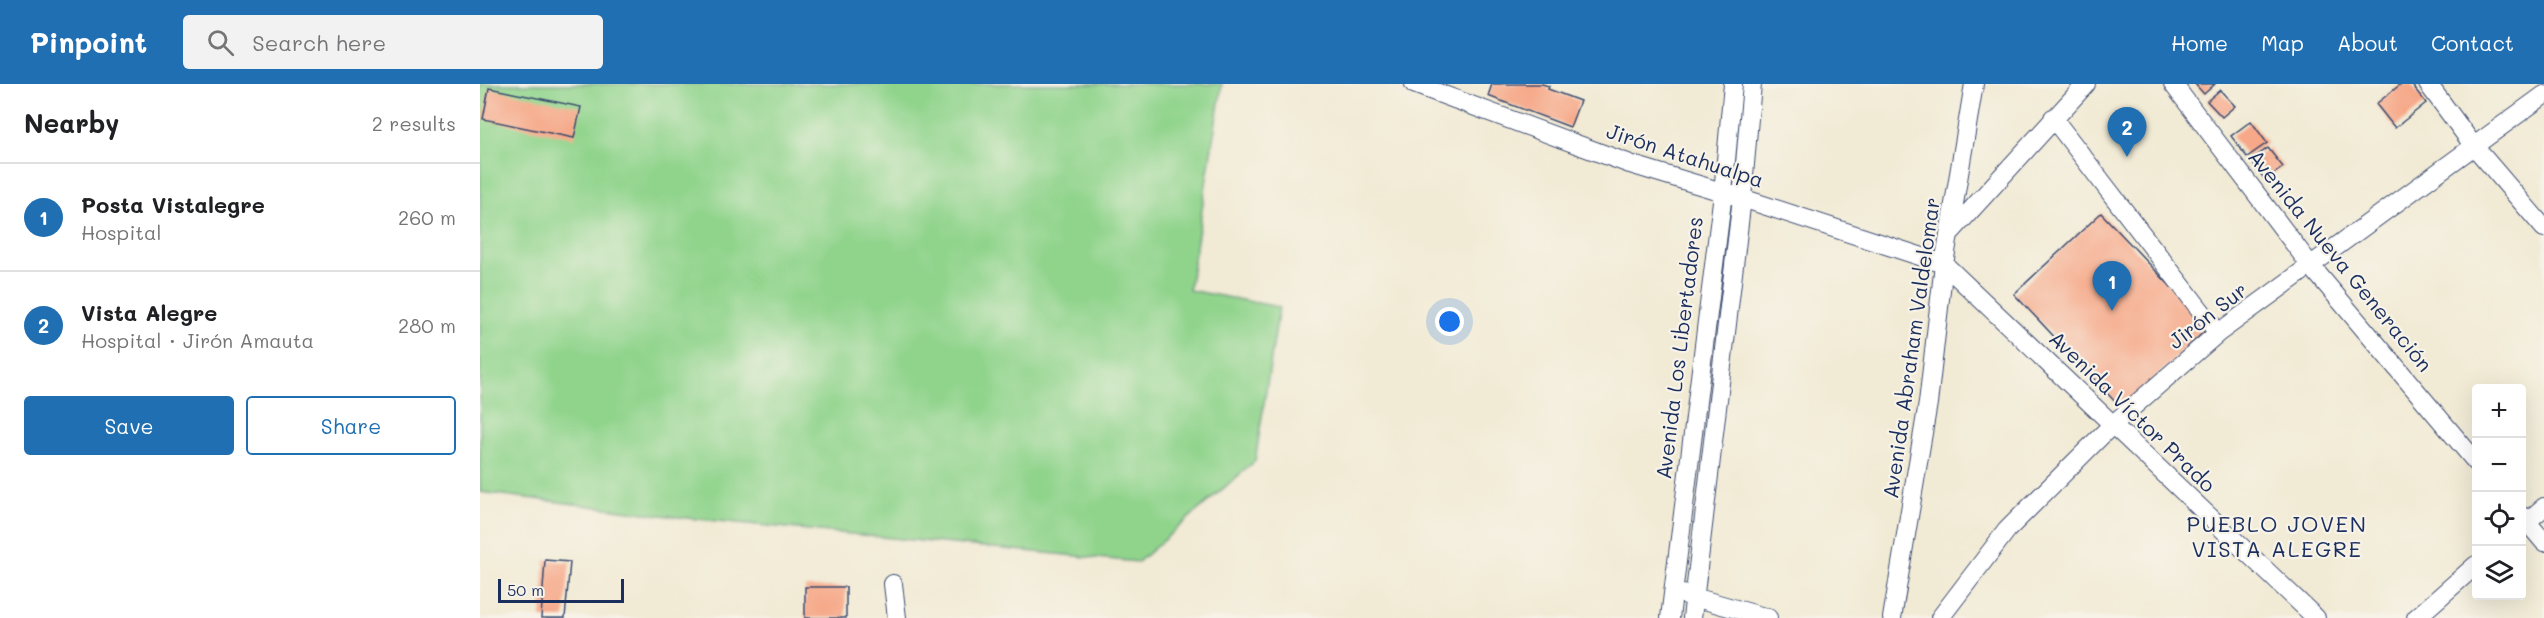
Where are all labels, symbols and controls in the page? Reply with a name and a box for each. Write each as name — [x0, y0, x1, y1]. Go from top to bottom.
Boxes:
search box — [183, 15, 603, 69]
text: Pinpoint — [30, 24, 147, 60]
icon: search — [204, 26, 237, 59]
text: Search here — [252, 28, 386, 57]
text: Home — [2171, 29, 2228, 56]
text: Map — [2261, 29, 2304, 56]
text: About — [2337, 29, 2398, 56]
text: Contact — [2431, 29, 2514, 56]
text: Nearby — [24, 106, 119, 140]
pin: 2 — [2108, 107, 2146, 157]
text: 2 results — [372, 110, 456, 136]
street label: Jirón Atahualpa — [1603, 116, 1768, 193]
street label: Avenida Nueva Generación — [2243, 143, 2439, 377]
text: Posta Vistalegre — [81, 190, 265, 219]
street label: Avenida Abraham Valdelomar — [1876, 195, 1945, 500]
text: 1 — [39, 204, 48, 230]
text: 260 m — [398, 204, 456, 230]
street label: Avenida Los Libertadores — [1649, 215, 1708, 481]
text: Hospital — [81, 219, 162, 245]
pin: 1 — [2092, 262, 2132, 311]
street label: Jirón Sur — [2162, 276, 2252, 354]
text: Vista Alegre — [81, 298, 217, 327]
your location — [1435, 307, 1464, 336]
text: 2 — [38, 312, 49, 338]
text: 280 m — [398, 312, 456, 338]
street label: Avenida Víctor Prado — [2044, 324, 2222, 498]
text: Hospital · Jirón Amauta — [81, 327, 314, 353]
map controls — [2472, 384, 2526, 600]
button: + — [2472, 384, 2526, 438]
button: Save — [24, 396, 234, 455]
button: Share — [246, 396, 456, 455]
button: − — [2472, 438, 2526, 492]
button: locate — [2472, 492, 2526, 546]
district label: PUEBLO JOVEN VISTA ALEGRE — [2187, 509, 2367, 563]
button: layers — [2472, 546, 2526, 600]
scale bar — [498, 576, 624, 604]
text: 50 m — [507, 579, 544, 600]

